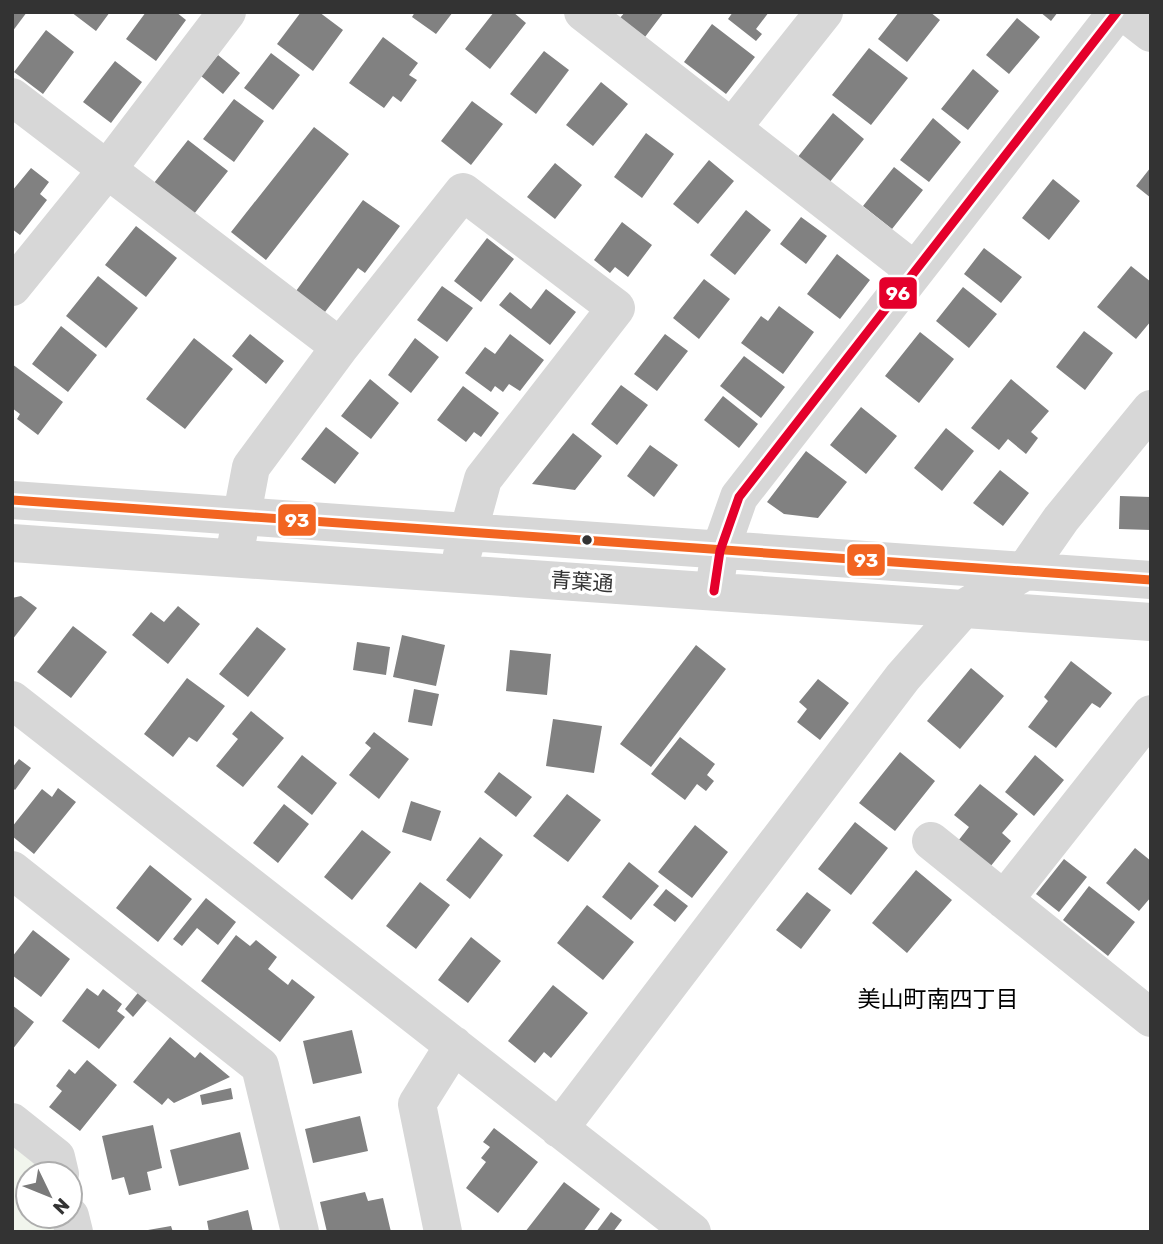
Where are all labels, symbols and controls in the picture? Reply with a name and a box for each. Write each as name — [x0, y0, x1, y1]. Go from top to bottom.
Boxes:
line badge: 96 — [878, 276, 918, 310]
text: 96 — [886, 282, 910, 305]
line badge: 93 — [277, 503, 317, 537]
text: 93 — [285, 509, 309, 532]
unlabelled marker — [580, 533, 594, 547]
line badge: 93 — [846, 543, 886, 577]
text: 93 — [854, 549, 878, 572]
street label: 青葉通 — [550, 567, 614, 596]
district label: 美山町南四丁目 — [858, 985, 1019, 1013]
north arrow — [14, 1160, 84, 1230]
text: N — [48, 1193, 74, 1219]

